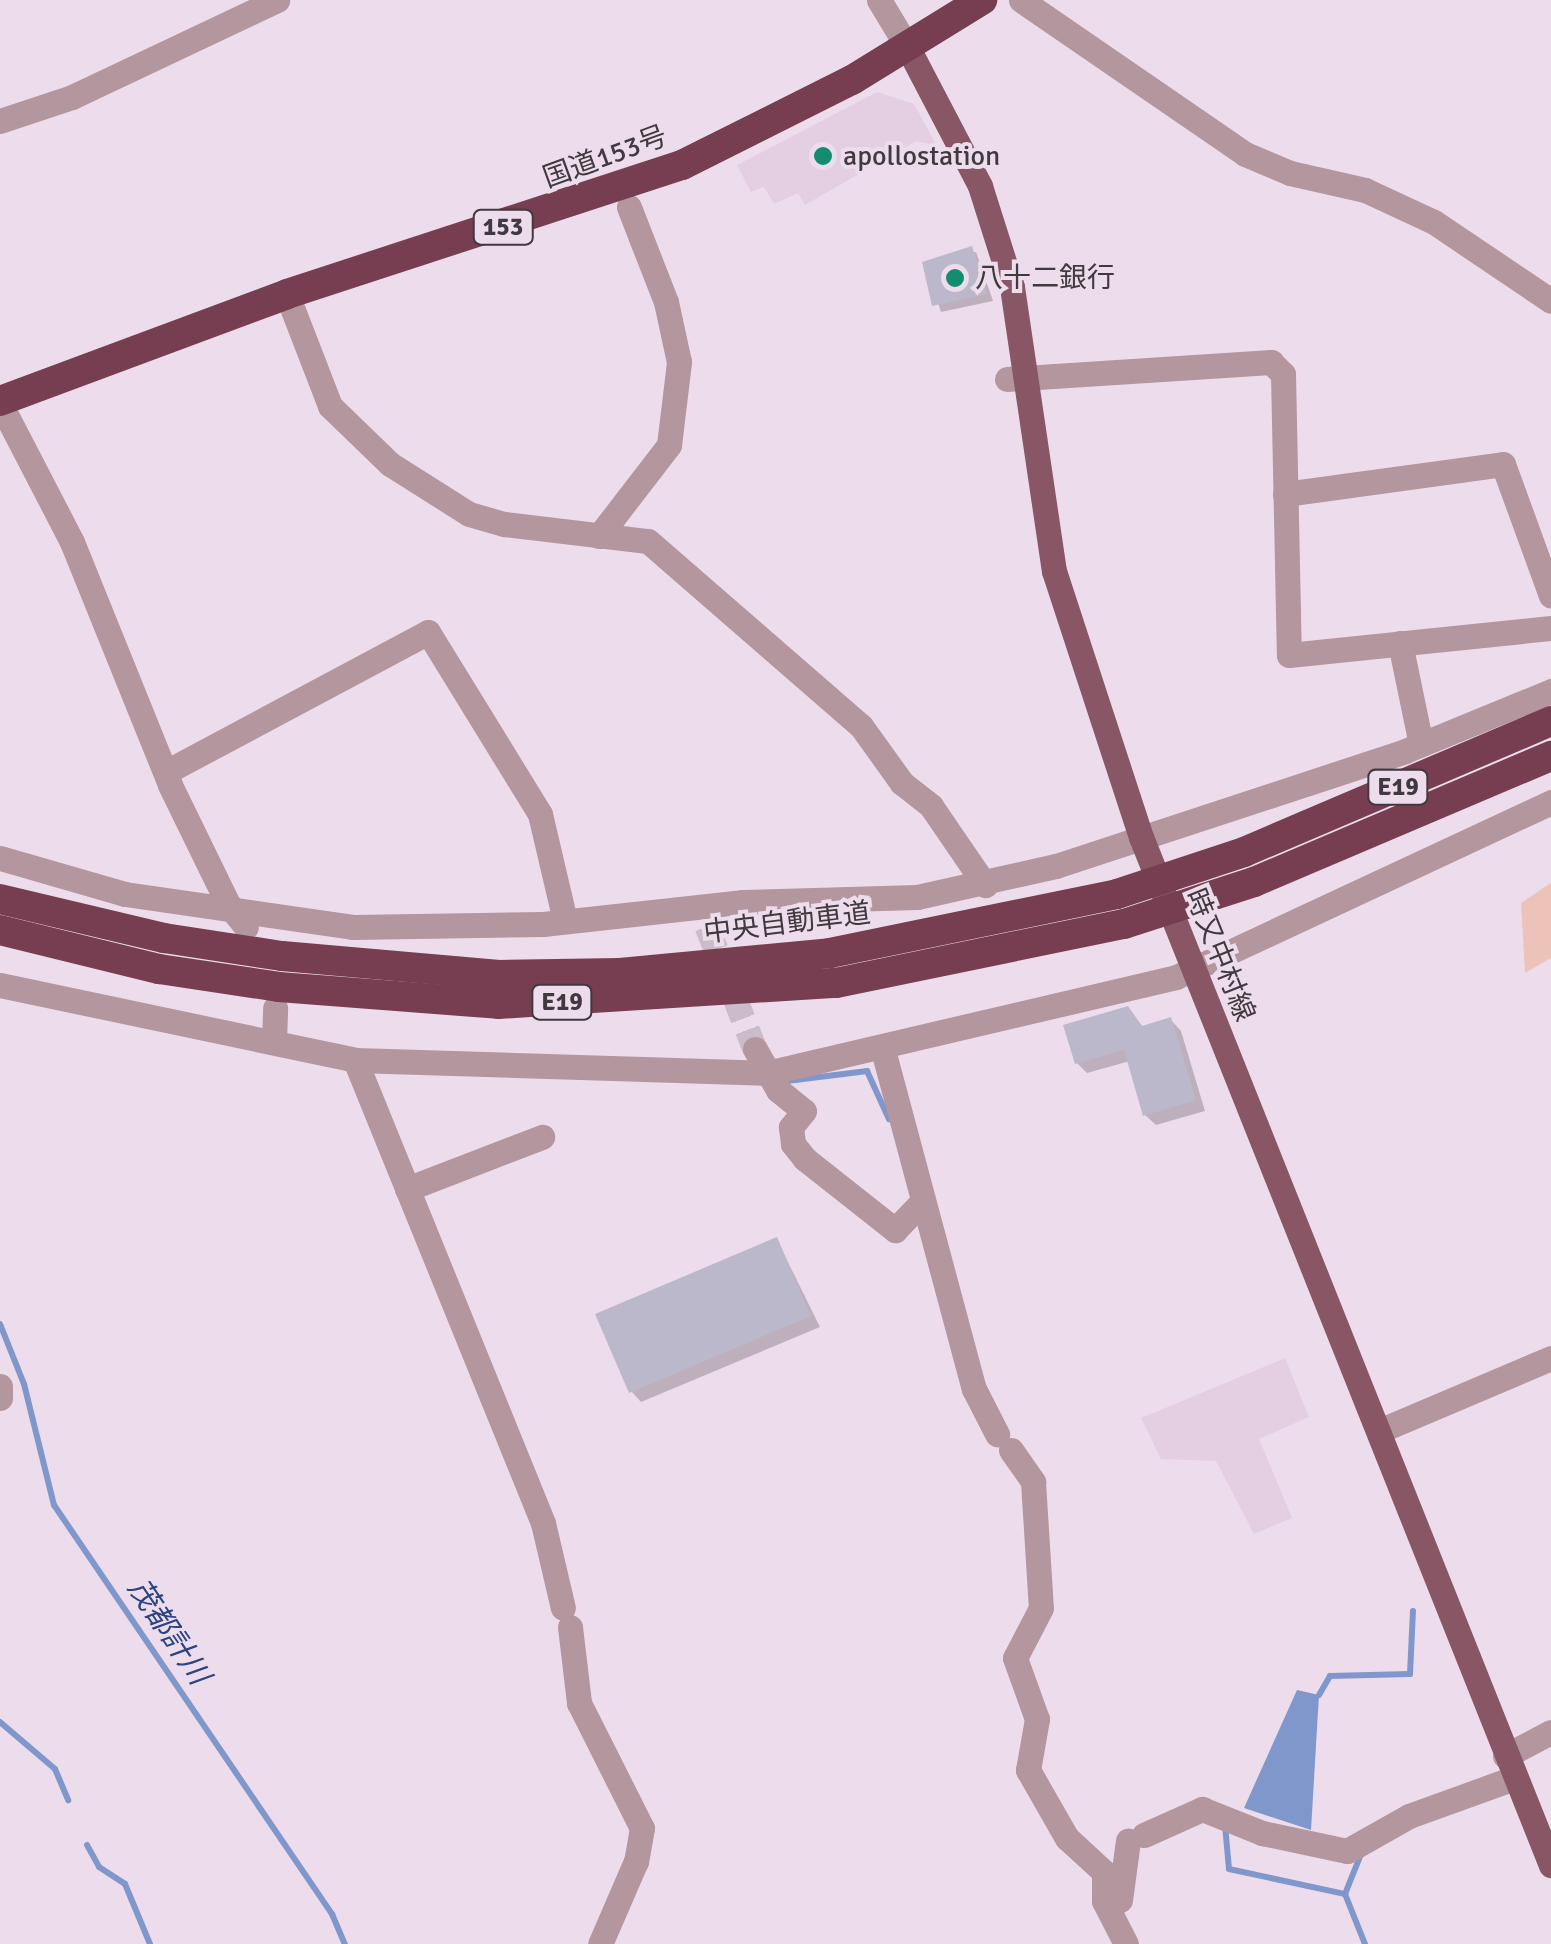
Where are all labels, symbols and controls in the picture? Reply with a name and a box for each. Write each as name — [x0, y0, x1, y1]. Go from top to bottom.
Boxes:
street label: 国道153号 — [538, 119, 672, 195]
place label: apollostation — [843, 139, 1000, 173]
marker: apollostation — [812, 145, 834, 167]
road number: 153 — [470, 207, 536, 247]
place label: 八十二銀行 — [975, 261, 1115, 295]
marker: 八十二銀行 — [944, 267, 966, 289]
road number: E19 — [1366, 767, 1430, 807]
street label: 時又中村線 — [1178, 884, 1262, 1026]
street label: 中央自動車道 — [702, 896, 872, 950]
road number: E19 — [530, 982, 594, 1022]
water label: 茂都計川 — [120, 1572, 216, 1692]

